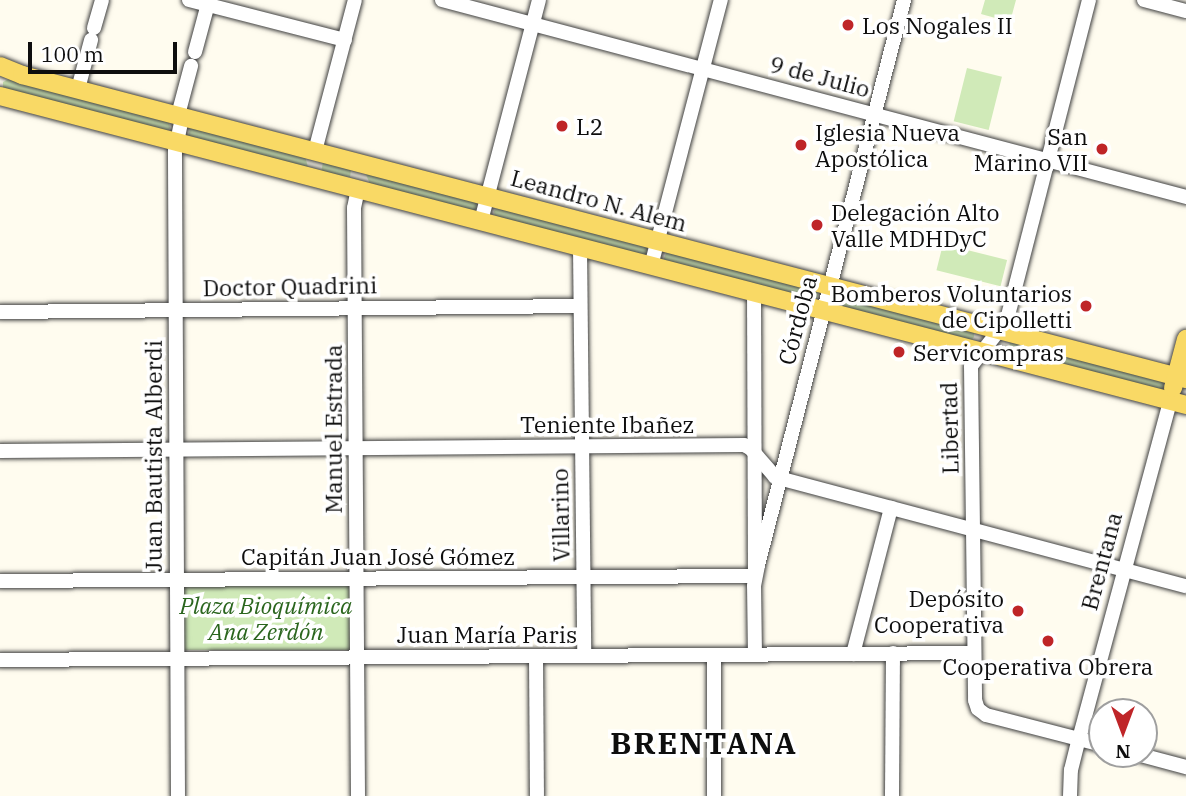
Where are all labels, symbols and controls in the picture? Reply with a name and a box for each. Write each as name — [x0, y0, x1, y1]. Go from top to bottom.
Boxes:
place label: Los Nogales II — [862, 11, 1013, 39]
marker: Los Nogales II — [840, 17, 856, 33]
scale bar — [32, 28, 180, 72]
text: 100 m — [41, 40, 104, 68]
street label: 9 de Julio — [767, 49, 873, 103]
place label: L2 — [576, 112, 603, 140]
marker: L2 — [554, 118, 570, 134]
place label: Iglesia Nueva Apostólica — [815, 118, 960, 172]
place label: San Marino VII — [974, 122, 1088, 176]
marker: Iglesia Nueva Apostólica — [793, 137, 809, 153]
marker: San Marino VII — [1094, 141, 1110, 157]
street label: Leandro N. Alem — [508, 163, 690, 237]
place label: Delegación Alto Valle MDHDyC — [831, 198, 999, 252]
marker: Delegación Alto Valle MDHDyC — [809, 217, 825, 233]
street label: Doctor Quadrini — [202, 271, 378, 301]
street label: Córdoba — [772, 272, 822, 368]
place label: Bomberos Voluntarios de Cipolletti — [831, 279, 1072, 333]
marker: Bomberos Voluntarios de Cipolletti — [1078, 298, 1094, 314]
place label: Servicompras — [913, 338, 1064, 366]
street label: Juan Bautista Alberdi — [139, 340, 167, 572]
street label: Manuel Estrada — [319, 344, 347, 514]
marker: Servicompras — [891, 344, 907, 360]
street label: Libertad — [934, 382, 964, 474]
street label: Teniente Ibañez — [520, 410, 694, 438]
street label: Villarino — [545, 468, 575, 562]
street label: Brentana — [1075, 509, 1127, 613]
street label: Capitán Juan José Gómez — [241, 542, 515, 570]
place label: Depósito Cooperativa — [874, 584, 1004, 638]
park label: Plaza Bioquímica Ana Zerdón — [180, 591, 352, 645]
marker: Depósito Cooperativa — [1010, 603, 1026, 619]
street label: Juan María Paris — [397, 620, 577, 648]
marker: Cooperativa Obrera — [1040, 633, 1056, 649]
place label: Cooperativa Obrera — [943, 652, 1153, 680]
north arrow — [1088, 698, 1158, 768]
district label: BRENTANA — [611, 725, 797, 761]
text: N — [1115, 740, 1131, 764]

